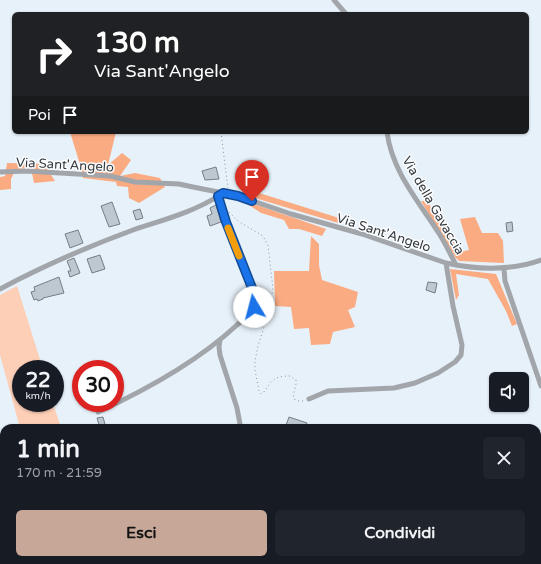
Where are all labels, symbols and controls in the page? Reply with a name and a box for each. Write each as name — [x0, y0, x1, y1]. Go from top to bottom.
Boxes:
text: 130 m — [94, 26, 180, 60]
icon: right — [28, 28, 80, 80]
text: Via Sant'Angelo — [94, 60, 230, 82]
icon: arrive — [59, 104, 81, 126]
text: Poi — [28, 106, 51, 124]
street label: Via della Gavaccia — [398, 153, 468, 258]
street label: Via Sant'Angelo — [16, 154, 114, 176]
pin — [235, 160, 269, 201]
icon: arrive — [241, 166, 263, 188]
street label: Via Sant'Angelo — [335, 210, 433, 256]
position arrow — [233, 286, 275, 328]
speed limit sign: 30 — [72, 360, 124, 412]
text: 22 — [25, 369, 51, 393]
map controls — [489, 372, 529, 412]
button: sound — [489, 372, 529, 412]
text: km/h — [25, 390, 51, 402]
text: 1 min — [16, 435, 80, 464]
button: close — [483, 437, 525, 479]
text: 170 m · 21:59 — [16, 465, 102, 481]
button: Esci — [16, 510, 267, 556]
button: Condividi — [275, 510, 525, 556]

